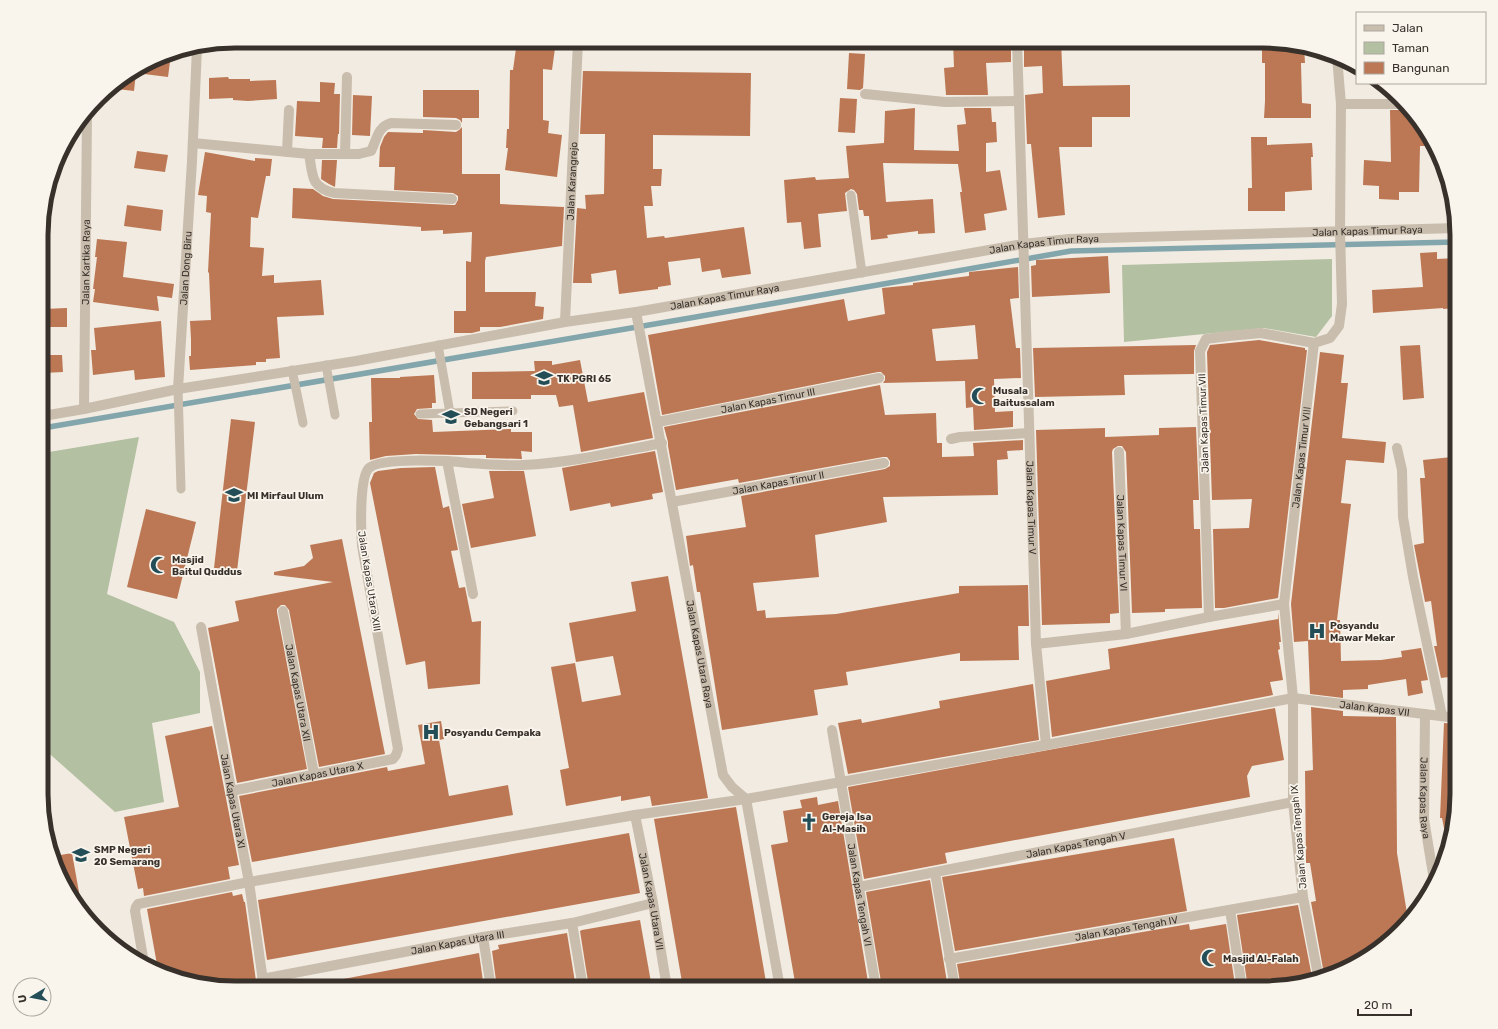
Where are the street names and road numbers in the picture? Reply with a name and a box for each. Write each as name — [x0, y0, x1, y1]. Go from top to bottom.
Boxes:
street label: Jalan Karangrejo — [565, 141, 580, 221]
street label: Jalan Kartika Raya — [80, 219, 93, 305]
street label: Jalan Kapas Timur Raya — [1312, 224, 1423, 239]
street label: Jalan Dong Biru — [178, 231, 195, 306]
street label: Jalan Kapas Timur Raya — [988, 233, 1099, 257]
street label: Jalan Kapas Timur Raya — [669, 282, 780, 313]
street label: Jalan Kapas Timur VII — [1196, 373, 1212, 473]
street label: Jalan Kapas Timur III — [720, 386, 816, 416]
street label: Jalan Kapas Timur VIII — [1290, 406, 1314, 509]
street label: Jalan Kapas Timur V — [1023, 461, 1038, 555]
street label: Jalan Kapas Timur II — [731, 469, 825, 498]
street label: Jalan Kapas Timur VI — [1114, 494, 1129, 592]
street label: Jalan Kapas Utara XIII — [355, 530, 383, 632]
street label: Jalan Kapas Utara Raya — [683, 599, 715, 709]
street label: Jalan Kapas Utara XII — [282, 643, 313, 742]
street label: Jalan Kapas VII — [1339, 699, 1410, 719]
street label: Jalan Kapas Utara XI — [217, 753, 247, 850]
street label: Jalan Kapas Raya — [1417, 757, 1432, 840]
street label: Jalan Kapas Utara X — [271, 760, 365, 790]
street label: Jalan Kapas Tengah IX — [1288, 784, 1310, 889]
street label: Jalan Kapas Tengah V — [1025, 830, 1127, 861]
street label: Jalan Kapas Tengah VI — [844, 842, 874, 947]
street label: Jalan Kapas Utara VII — [636, 852, 666, 951]
street label: Jalan Kapas Tengah IV — [1074, 914, 1179, 944]
street label: Jalan Kapas Utara III — [410, 929, 505, 958]

